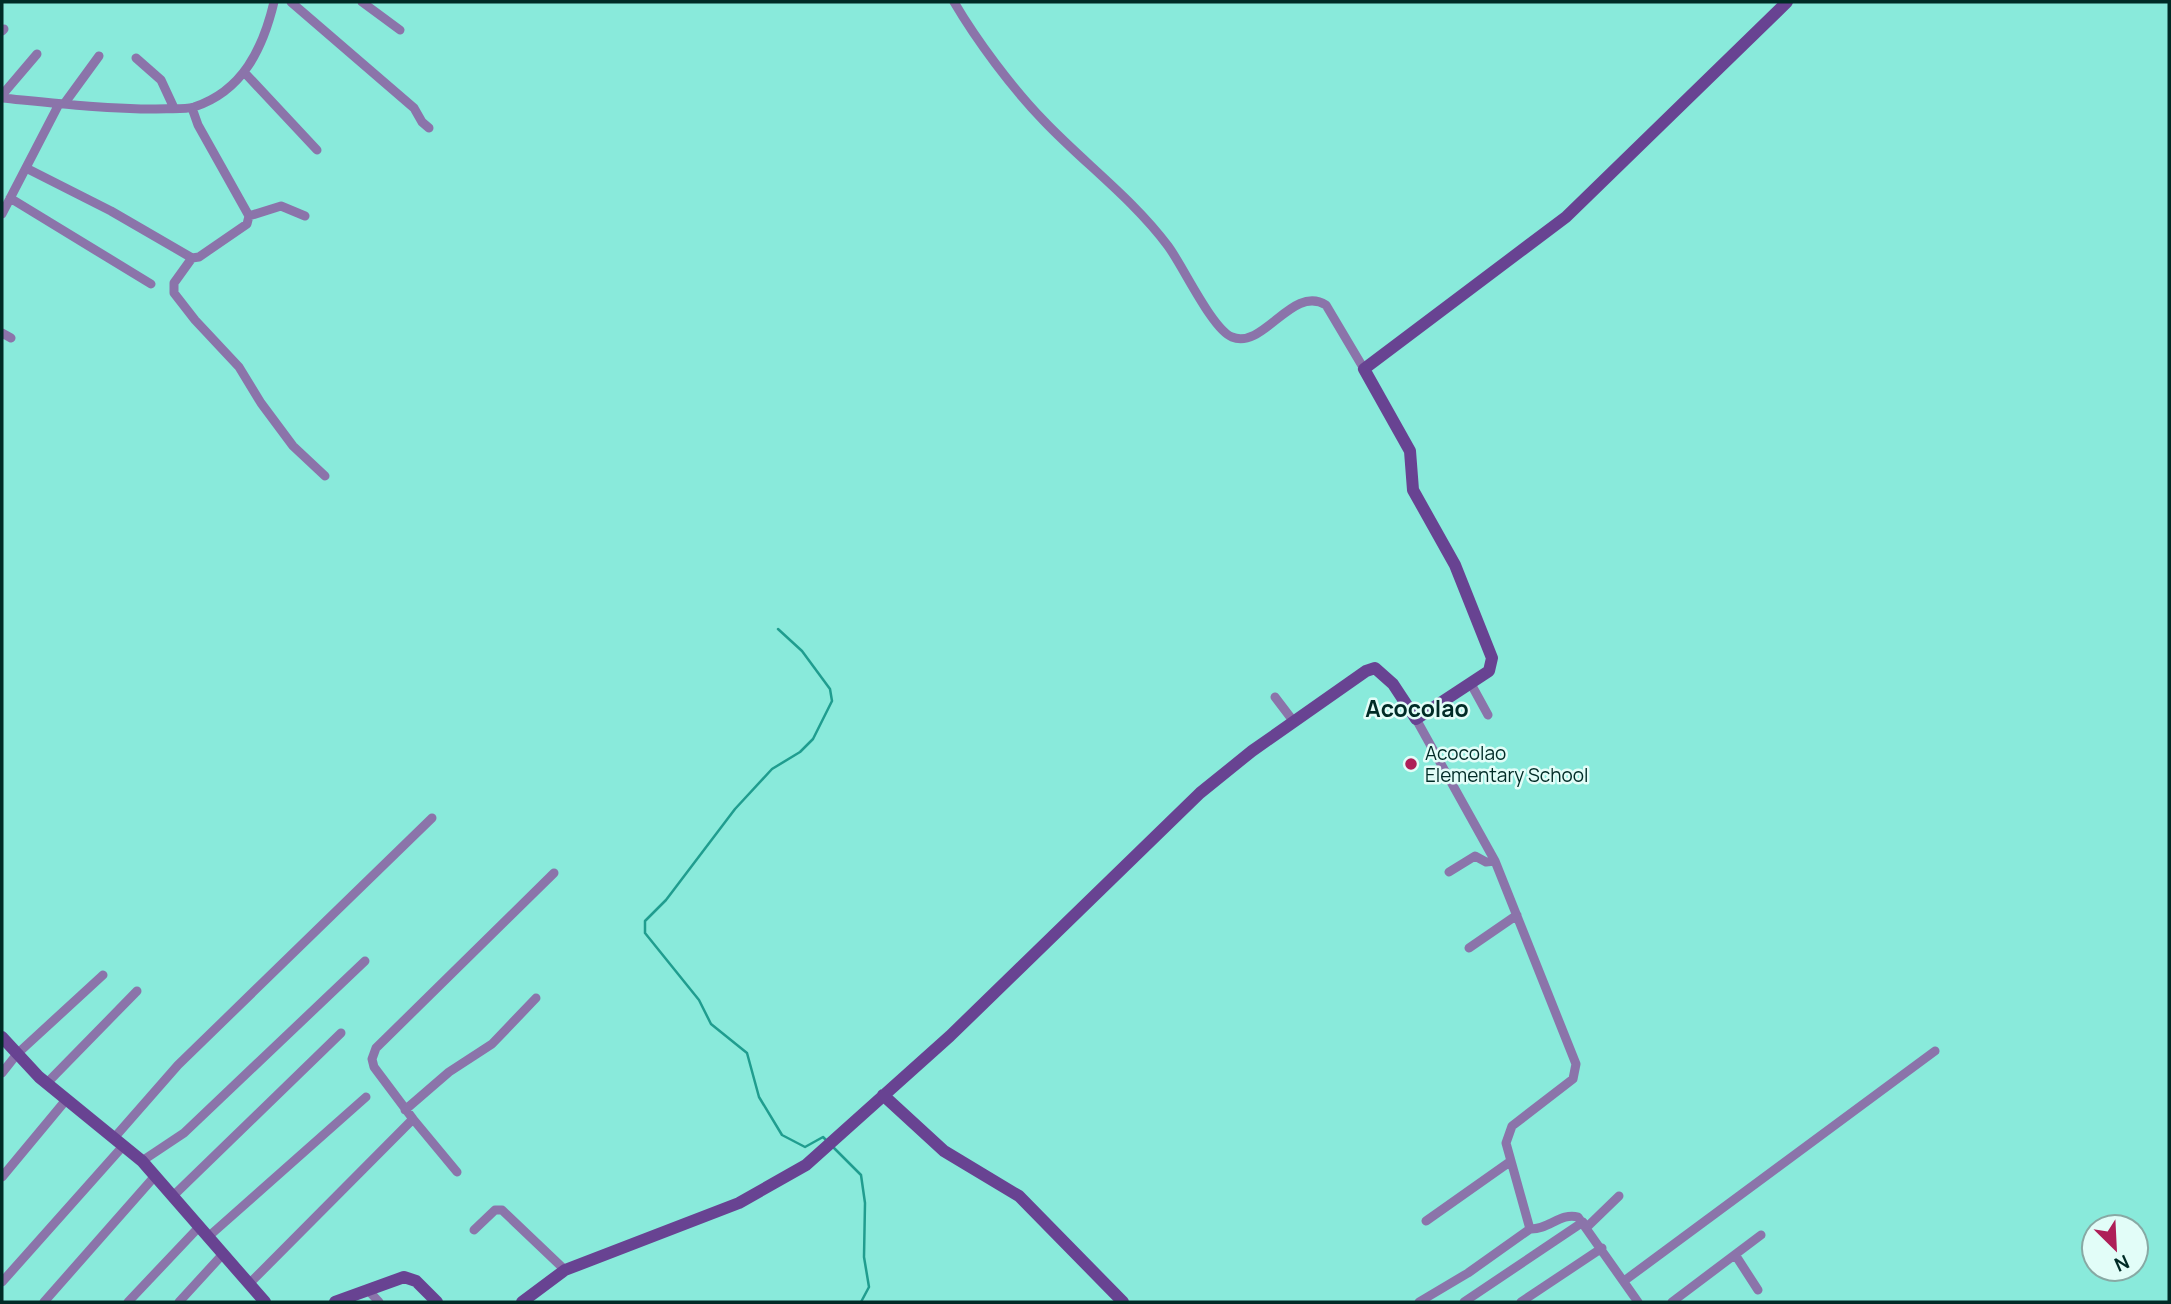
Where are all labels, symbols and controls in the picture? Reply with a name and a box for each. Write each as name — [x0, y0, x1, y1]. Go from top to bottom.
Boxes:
district label: Acocolao — [1365, 692, 1469, 724]
place label: Acocolao Elementary School — [1425, 740, 1588, 788]
marker: Acocolao Elementary School — [1403, 756, 1419, 772]
north arrow — [2080, 1213, 2150, 1283]
text: N — [2110, 1249, 2133, 1278]

